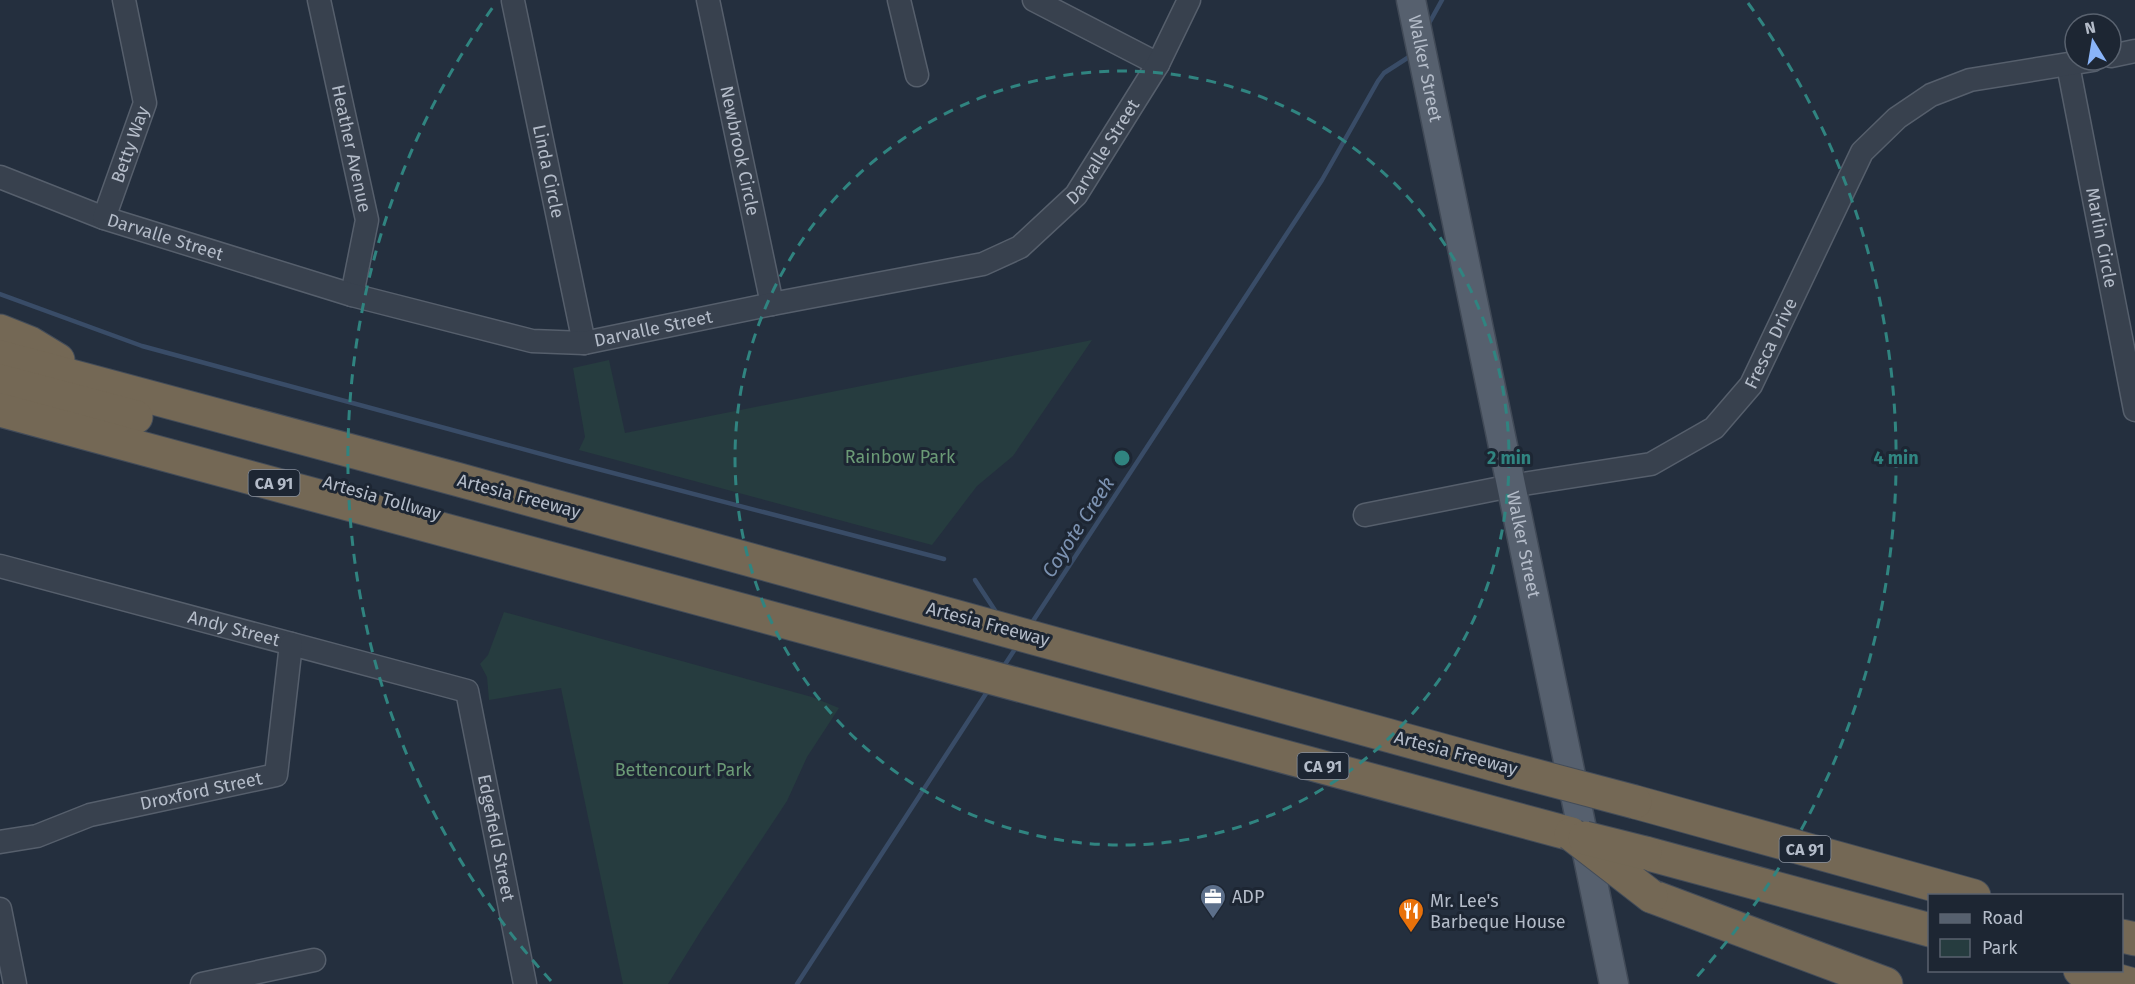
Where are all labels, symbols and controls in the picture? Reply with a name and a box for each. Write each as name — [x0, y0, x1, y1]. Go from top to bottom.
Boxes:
north arrow — [2063, 12, 2123, 72]
street label: Walker Street — [1403, 13, 1447, 124]
text: N — [2083, 17, 2097, 38]
street label: Heather Avenue — [327, 83, 376, 214]
street label: Newbrook Circle — [715, 84, 764, 218]
street label: Darvalle Street — [1062, 95, 1144, 209]
street label: Betty Way — [106, 103, 154, 186]
street label: Linda Circle — [528, 123, 569, 220]
street label: Marlin Circle — [2081, 186, 2122, 290]
street label: Darvalle Street — [105, 209, 227, 266]
street label: Fresca Drive — [1740, 294, 1802, 392]
street label: Darvalle Street — [592, 306, 715, 352]
park label: Rainbow Park — [845, 446, 956, 468]
text: 2 min — [1487, 447, 1531, 469]
text: 4 min — [1873, 447, 1919, 469]
centre of rings — [1112, 448, 1132, 468]
street label: Artesia Freeway — [455, 469, 583, 523]
road number: CA 91 — [248, 470, 300, 496]
street label: Artesia Tollway — [320, 471, 444, 525]
water label: Coyote Creek — [1037, 472, 1119, 582]
street label: Walker Street — [1502, 489, 1545, 600]
street label: Artesia Freeway — [924, 597, 1052, 651]
street label: Andy Street — [185, 606, 283, 652]
street label: Artesia Freeway — [1392, 726, 1520, 780]
road number: CA 91 — [1298, 753, 1348, 779]
park label: Bettencourt Park — [615, 759, 752, 781]
street label: Droxford Street — [138, 767, 265, 815]
street label: Edgefield Street — [473, 772, 519, 903]
road number: CA 91 — [1780, 836, 1830, 862]
office icon: ADP — [1198, 882, 1228, 920]
place label: ADP — [1232, 886, 1264, 908]
place label: Mr. Lee's Barbeque House — [1430, 890, 1565, 933]
legend — [1928, 894, 2123, 972]
restaurant icon: Mr. Lee's Barbeque House — [1396, 896, 1426, 934]
text: Road — [1982, 907, 2024, 929]
text: Park — [1982, 937, 2018, 959]

